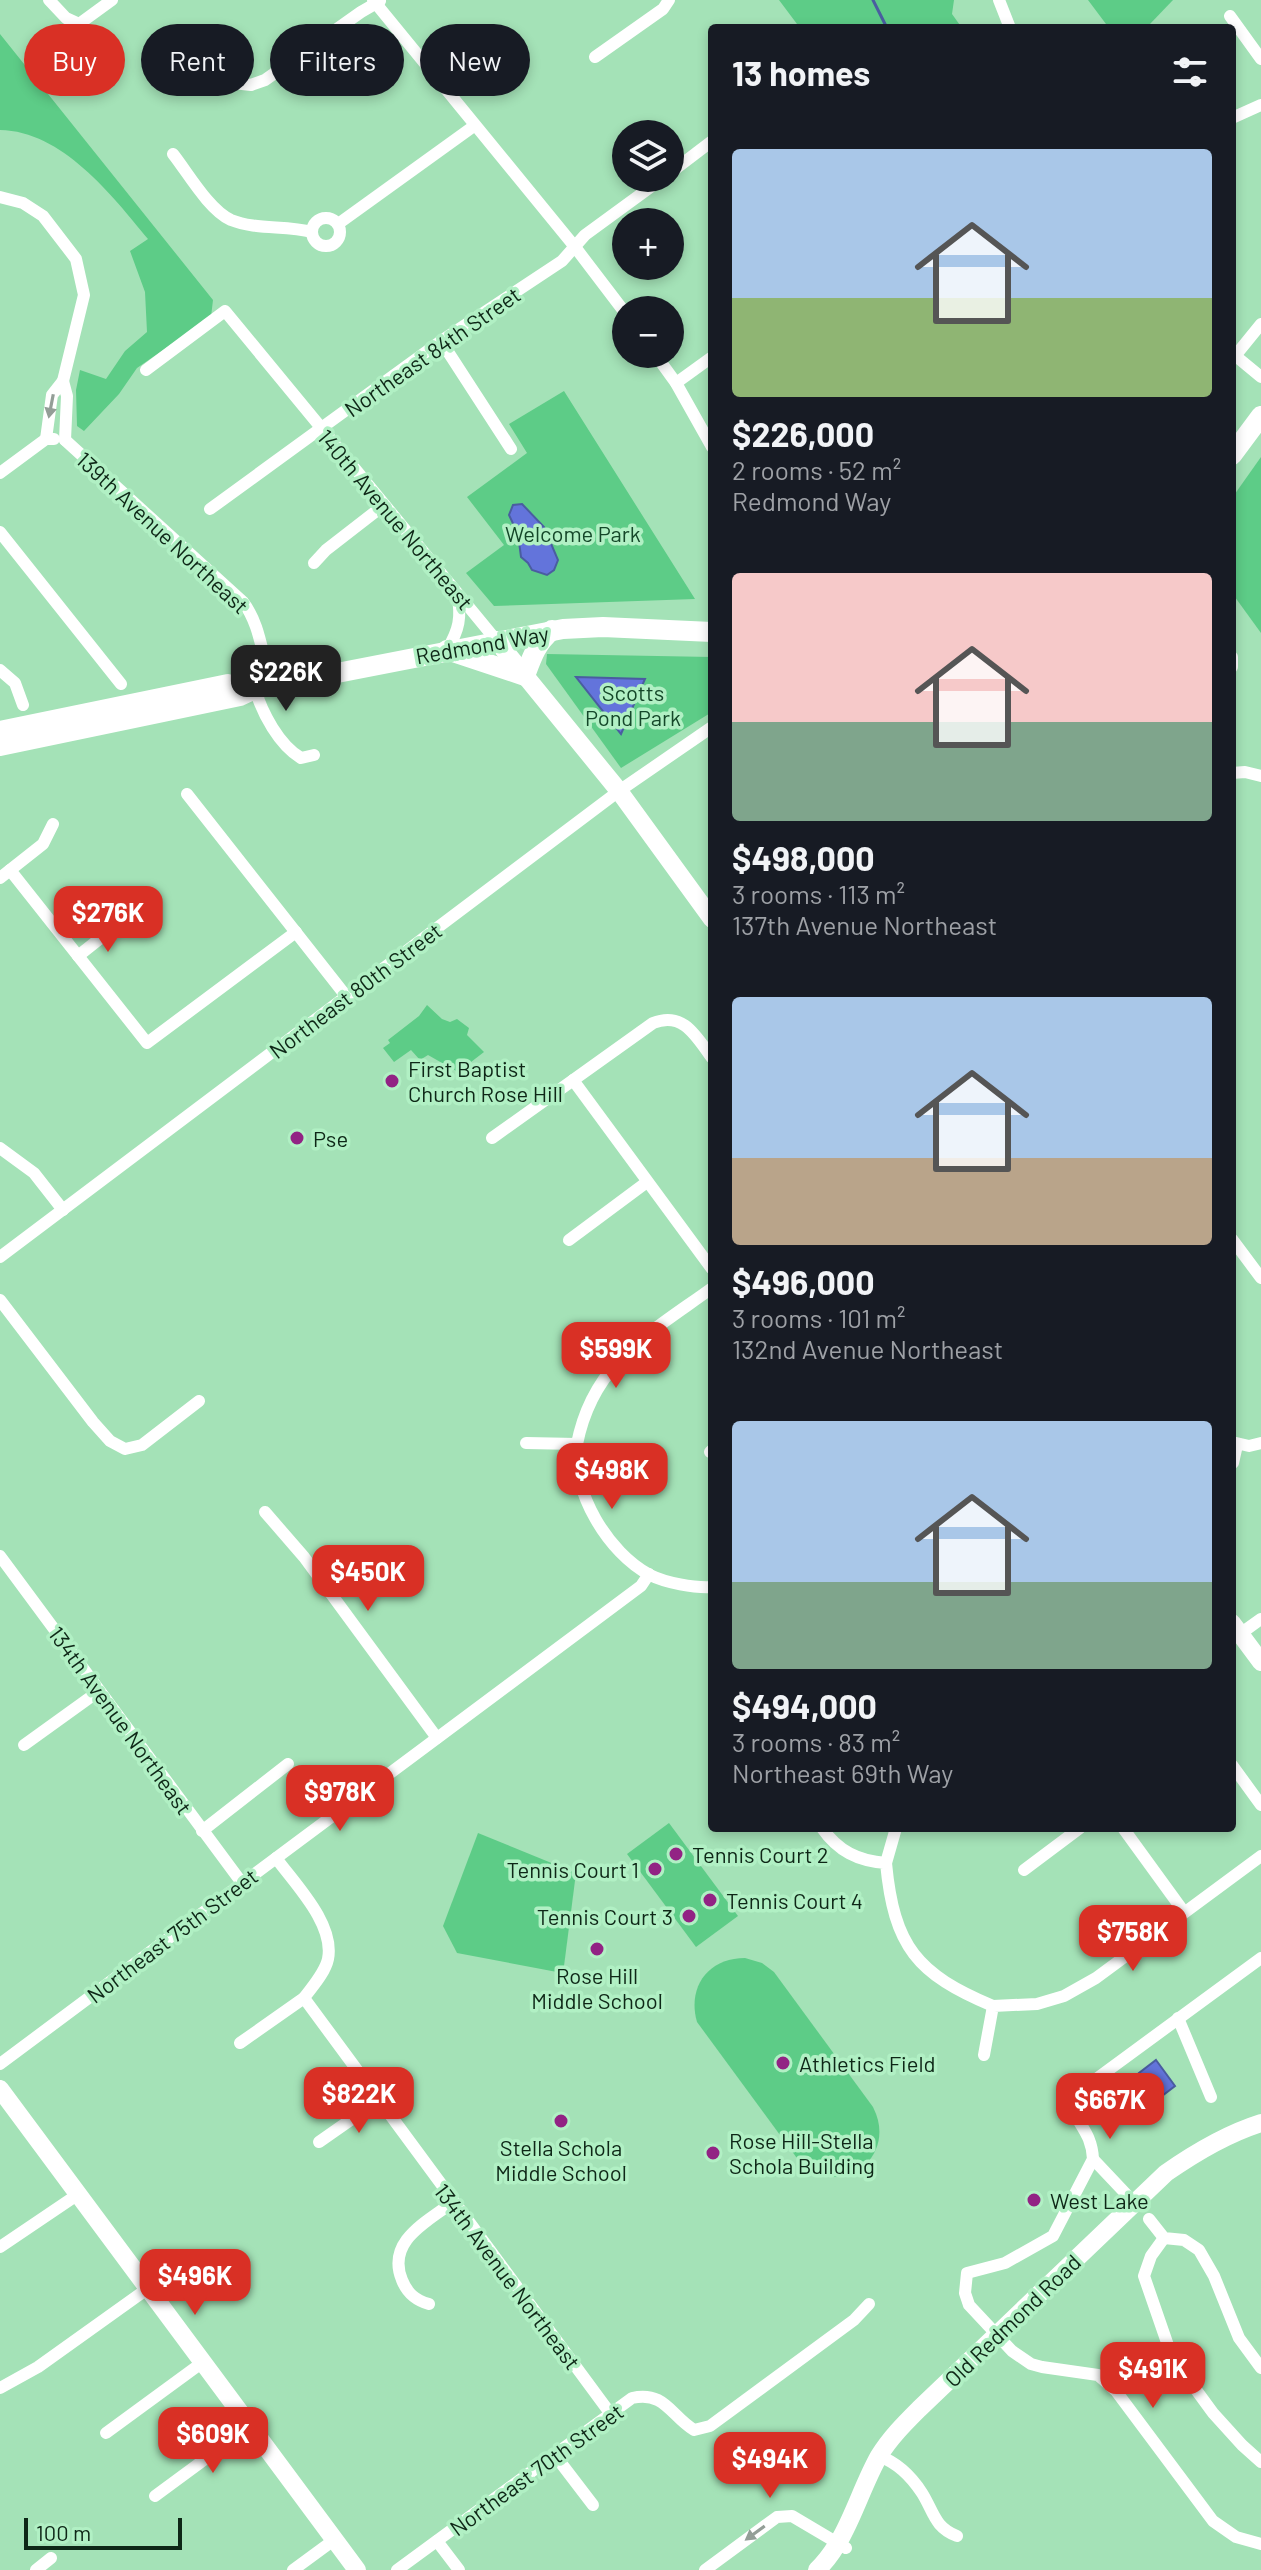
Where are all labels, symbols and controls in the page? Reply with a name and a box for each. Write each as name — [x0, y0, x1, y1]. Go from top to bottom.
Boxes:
chip: Buy — [24, 24, 125, 96]
chip: Rent — [141, 24, 254, 96]
chip: Filters — [270, 24, 404, 96]
chip: New — [420, 24, 530, 96]
icon: filters — [1168, 50, 1212, 94]
text: 13 homes — [732, 52, 870, 93]
map controls — [612, 120, 684, 368]
button: layers — [612, 120, 684, 192]
icon: home — [900, 201, 1044, 345]
button: + — [612, 208, 684, 280]
street label: Northeast 84th Street — [339, 281, 525, 421]
button: − — [612, 296, 684, 368]
one-way arrow — [45, 394, 57, 419]
text: $226,000 — [732, 413, 874, 454]
street label: 140th Avenue Northeast — [313, 424, 479, 614]
street label: 139th Avenue Northeast — [72, 446, 254, 618]
text: 2 rooms · 52 m² — [732, 454, 901, 485]
text: Redmond Way — [732, 485, 891, 516]
park label: Welcome Park — [505, 520, 641, 546]
street label: Redmond Way — [413, 619, 551, 669]
icon: home — [900, 625, 1044, 769]
pin: $226K — [230, 645, 342, 713]
text: $226K — [249, 655, 323, 686]
park label: Scotts Pond Park — [585, 679, 681, 730]
text: $498,000 — [732, 837, 875, 878]
text: 3 rooms · 113 m² — [732, 878, 905, 909]
pin: $276K — [52, 886, 164, 954]
text: $276K — [72, 896, 144, 927]
text: 137th Avenue Northeast — [732, 909, 997, 940]
street label: Northeast 80th Street — [264, 917, 446, 1063]
icon: home — [900, 1049, 1044, 1193]
place label: First Baptist Church Rose Hill — [408, 1055, 563, 1106]
marker: First Baptist Church Rose Hill — [383, 1072, 401, 1090]
place label: Pse — [313, 1125, 348, 1151]
marker: Pse — [288, 1129, 306, 1147]
text: $496,000 — [732, 1261, 875, 1302]
text: 3 rooms · 101 m² — [732, 1302, 905, 1333]
pin: $599K — [560, 1322, 672, 1390]
text: $599K — [580, 1332, 652, 1363]
text: 132nd Avenue Northeast — [732, 1333, 1003, 1364]
pin: $498K — [556, 1443, 668, 1511]
text: $498K — [575, 1453, 649, 1484]
icon: home — [900, 1473, 1044, 1617]
pin: $450K — [312, 1545, 424, 1613]
text: $450K — [330, 1555, 406, 1586]
street label: 134th Avenue Northeast — [44, 1621, 198, 1819]
text: $494,000 — [732, 1685, 877, 1726]
text: 3 rooms · 83 m² — [732, 1726, 900, 1757]
text: Northeast 69th Way — [732, 1757, 953, 1788]
pin: $978K — [284, 1765, 396, 1833]
text: $978K — [304, 1775, 376, 1806]
place label: Tennis Court 2 — [692, 1841, 829, 1867]
marker: Tennis Court 2 — [667, 1845, 685, 1863]
place label: Tennis Court 1 — [506, 1856, 639, 1882]
marker: Tennis Court 1 — [646, 1860, 664, 1878]
street label: Northeast 75th Street — [82, 1862, 262, 2008]
place label: Tennis Court 4 — [726, 1887, 863, 1913]
marker: Tennis Court 4 — [701, 1891, 719, 1909]
place label: Tennis Court 3 — [537, 1903, 673, 1929]
pin: $758K — [1077, 1905, 1189, 1973]
marker: Tennis Court 3 — [680, 1907, 698, 1925]
text: $758K — [1097, 1915, 1169, 1946]
marker: Rose Hill Middle School — [588, 1940, 606, 1958]
place label: Rose Hill Middle School — [531, 1962, 663, 2013]
place label: Athletics Field — [799, 2050, 936, 2076]
marker: Athletics Field — [774, 2054, 792, 2072]
pin: $822K — [303, 2067, 415, 2135]
pin: $667K — [1054, 2073, 1166, 2141]
text: $822K — [322, 2077, 396, 2108]
text: $667K — [1074, 2083, 1146, 2114]
marker: Stella Schola Middle School — [552, 2112, 570, 2130]
place label: Rose Hill-Stella Schola Building — [729, 2127, 875, 2178]
place label: Stella Schola Middle School — [495, 2134, 627, 2185]
marker: Rose Hill-Stella Schola Building — [704, 2144, 722, 2162]
street label: 134th Avenue Northeast — [430, 2178, 586, 2374]
place label: West Lake — [1050, 2187, 1149, 2213]
marker: West Lake — [1025, 2191, 1043, 2209]
street label: Old Redmond Road — [939, 2248, 1085, 2392]
pin: $496K — [139, 2249, 251, 2317]
text: $496K — [158, 2259, 232, 2290]
pin: $491K — [1097, 2342, 1209, 2410]
text: $491K — [1118, 2352, 1188, 2383]
street label: Northeast 70th Street — [444, 2397, 628, 2541]
pin: $609K — [157, 2407, 269, 2475]
text: $609K — [176, 2417, 250, 2448]
pin: $494K — [714, 2432, 826, 2500]
text: $494K — [732, 2442, 808, 2473]
scale bar — [24, 2514, 182, 2550]
text: 100 m — [36, 2519, 91, 2545]
one-way arrow — [745, 2525, 766, 2540]

